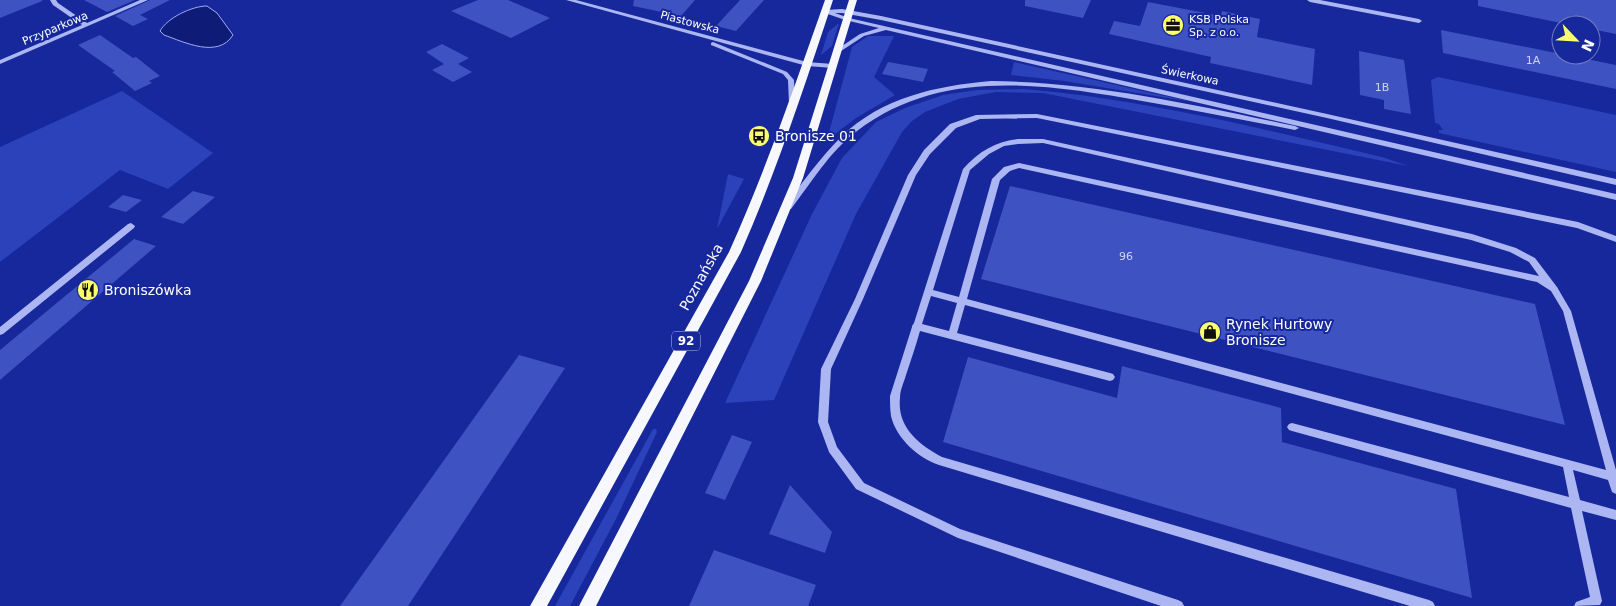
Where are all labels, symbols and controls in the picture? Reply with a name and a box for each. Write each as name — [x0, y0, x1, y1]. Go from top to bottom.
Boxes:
street label: Piastowska — [659, 8, 721, 37]
street label: Przyparkowa — [20, 9, 90, 48]
office icon: KSB Polska Sp. z o.o. — [1161, 13, 1185, 37]
place label: KSB Polska Sp. z o.o. — [1189, 13, 1249, 39]
north arrow — [1551, 15, 1601, 65]
text: N — [1578, 37, 1598, 54]
house number: 1A — [1526, 54, 1541, 67]
street label: Świerkowa — [1160, 63, 1220, 88]
house number: 1B — [1375, 81, 1389, 94]
bus stop icon: Bronisze 01 — [747, 124, 771, 148]
place label: Bronisze 01 — [775, 128, 857, 144]
street label: Poznańska — [676, 241, 726, 313]
house number: 96 — [1119, 250, 1133, 263]
restaurant icon: Broniszówka — [76, 278, 100, 302]
place label: Broniszówka — [104, 282, 191, 298]
place label: Rynek Hurtowy Bronisze — [1226, 316, 1332, 348]
shop icon: Rynek Hurtowy Bronisze — [1198, 320, 1222, 344]
road number: 92 — [672, 332, 700, 351]

